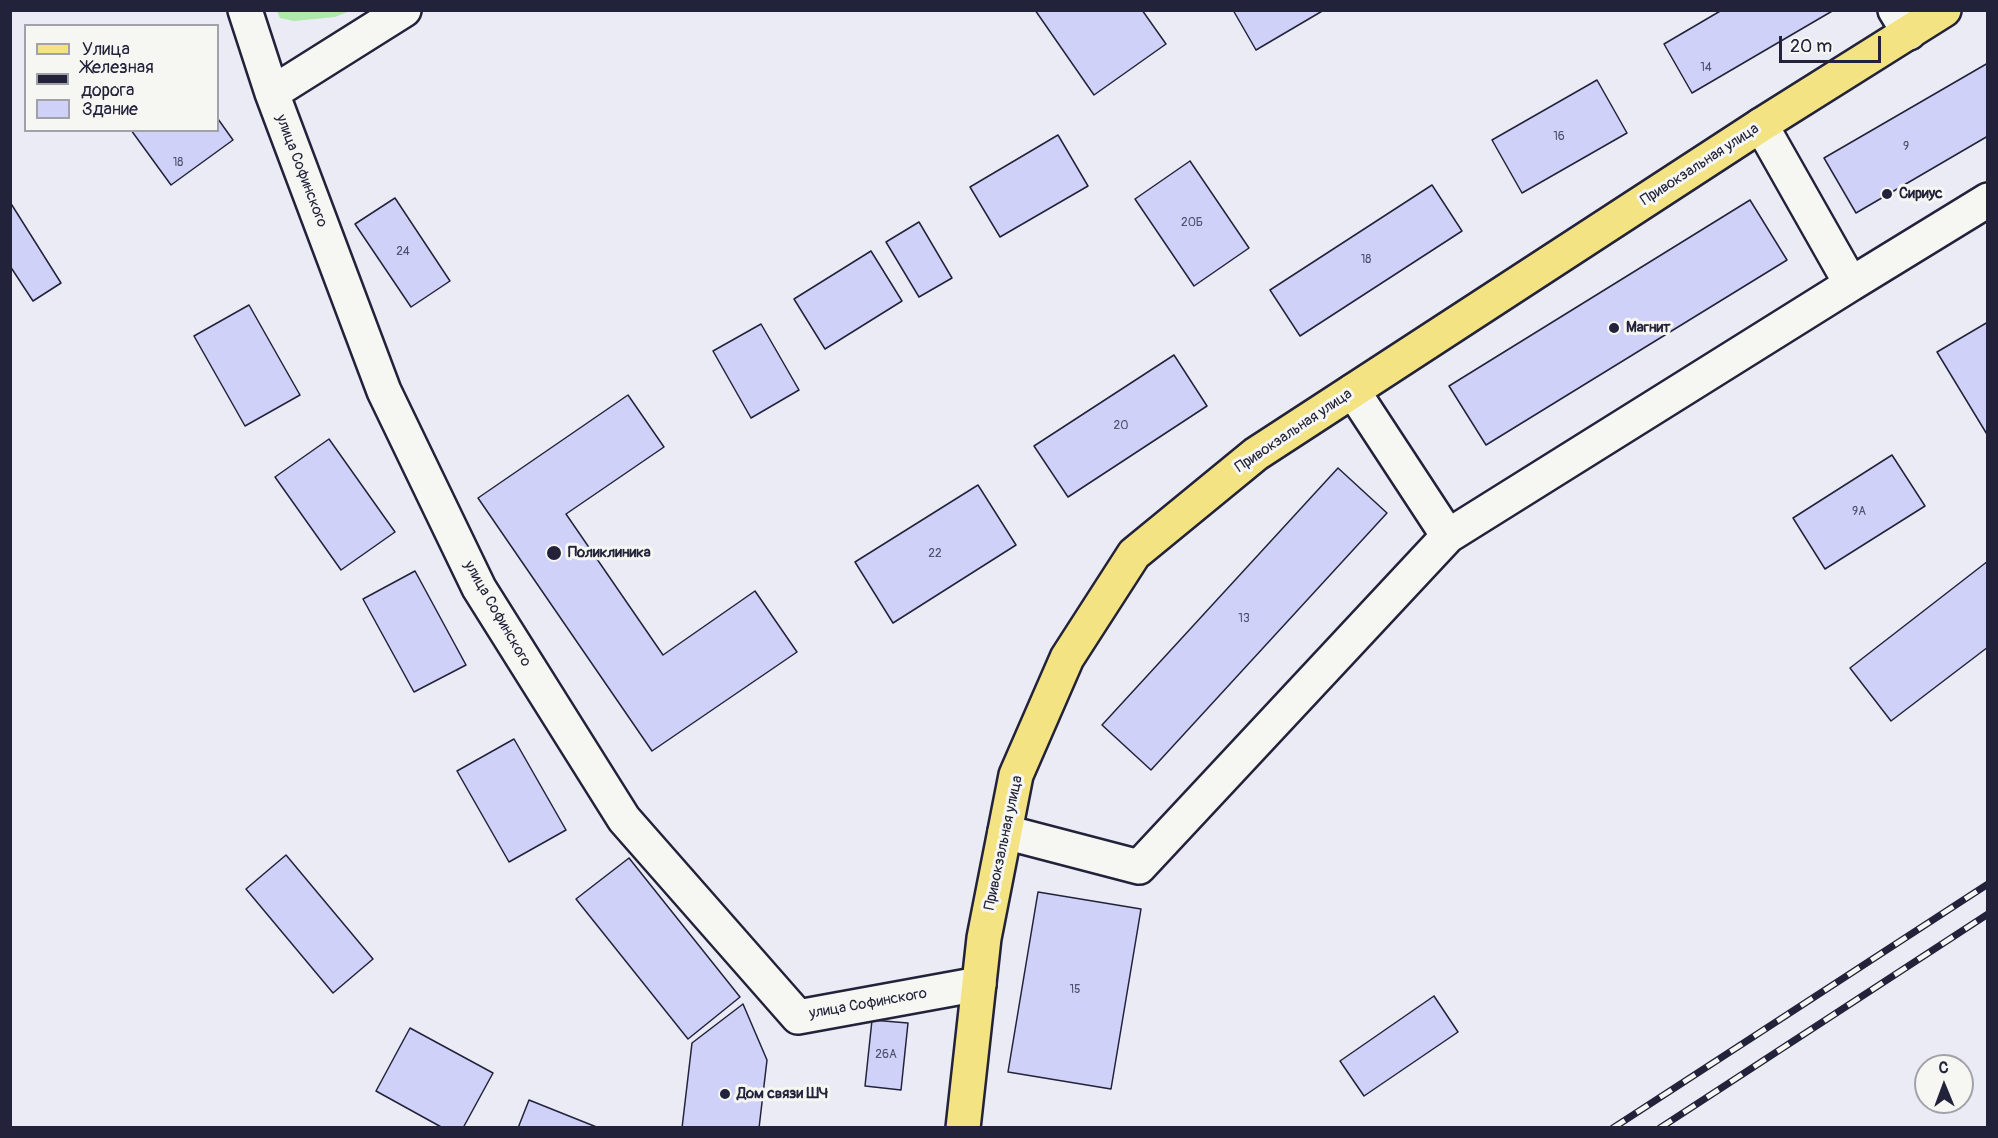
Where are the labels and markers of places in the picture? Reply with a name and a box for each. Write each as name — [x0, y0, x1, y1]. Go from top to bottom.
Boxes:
place label: Сириус — [1899, 185, 1943, 203]
marker: Сириус — [1880, 187, 1894, 201]
place label: Магнит — [1626, 319, 1671, 337]
marker: Магнит — [1607, 321, 1621, 335]
marker: Поликлиника — [545, 544, 563, 562]
place label: Поликлиника — [568, 544, 651, 562]
place label: Дом связи ШЧ — [737, 1085, 828, 1103]
marker: Дом связи ШЧ — [718, 1087, 732, 1101]

